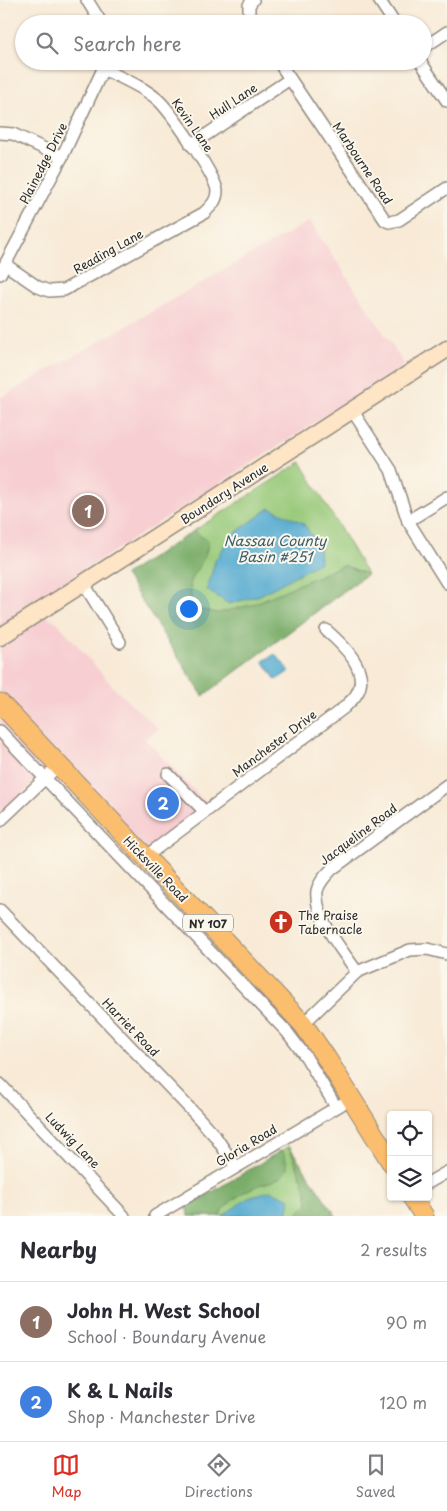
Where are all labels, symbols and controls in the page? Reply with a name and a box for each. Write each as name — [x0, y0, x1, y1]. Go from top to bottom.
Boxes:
search box — [15, 15, 432, 70]
icon: search — [33, 29, 61, 57]
text: Search here — [73, 29, 182, 57]
street label: Hull Lane — [205, 78, 261, 124]
street label: Kevin Lane — [168, 94, 218, 156]
street label: Marbourne Road — [329, 118, 397, 208]
street label: Plainedge Drive — [15, 119, 71, 207]
street label: Reading Lane — [70, 224, 147, 278]
street label: Boundary Avenue — [177, 458, 272, 528]
pin: 1 — [72, 492, 104, 530]
water label: Nassau County Basin #251 — [224, 530, 327, 567]
your location — [176, 596, 202, 622]
street label: Manchester Drive — [228, 705, 320, 781]
pin: 2 — [147, 784, 179, 822]
street label: Jacqueline Road — [315, 799, 401, 869]
street label: Hicksville Road — [120, 832, 192, 906]
place label: The Praise Tabernacle — [298, 906, 363, 938]
church icon: The Praise Tabernacle — [268, 909, 294, 935]
road number: NY 107 — [183, 914, 233, 931]
street label: Harriet Road — [98, 994, 164, 1060]
street label: Ludwig Lane — [42, 1108, 105, 1172]
map controls — [387, 1111, 432, 1201]
button: locate — [387, 1111, 432, 1156]
street label: Gloria Road — [212, 1120, 280, 1170]
button: layers — [387, 1156, 432, 1201]
text: Nearby — [20, 1233, 97, 1265]
text: 2 results — [360, 1237, 427, 1261]
text: John H. West School — [67, 1296, 260, 1324]
text: 1 — [32, 1310, 40, 1334]
text: 90 m — [386, 1310, 427, 1334]
text: School · Boundary Avenue — [67, 1324, 266, 1348]
text: K & L Nails — [67, 1376, 173, 1404]
text: 2 — [30, 1390, 42, 1414]
text: 120 m — [380, 1390, 427, 1414]
text: Shop · Manchester Drive — [67, 1404, 256, 1428]
tab: Map — [52, 1451, 81, 1502]
tab: Directions — [185, 1451, 253, 1502]
tab: Saved — [356, 1451, 395, 1502]

